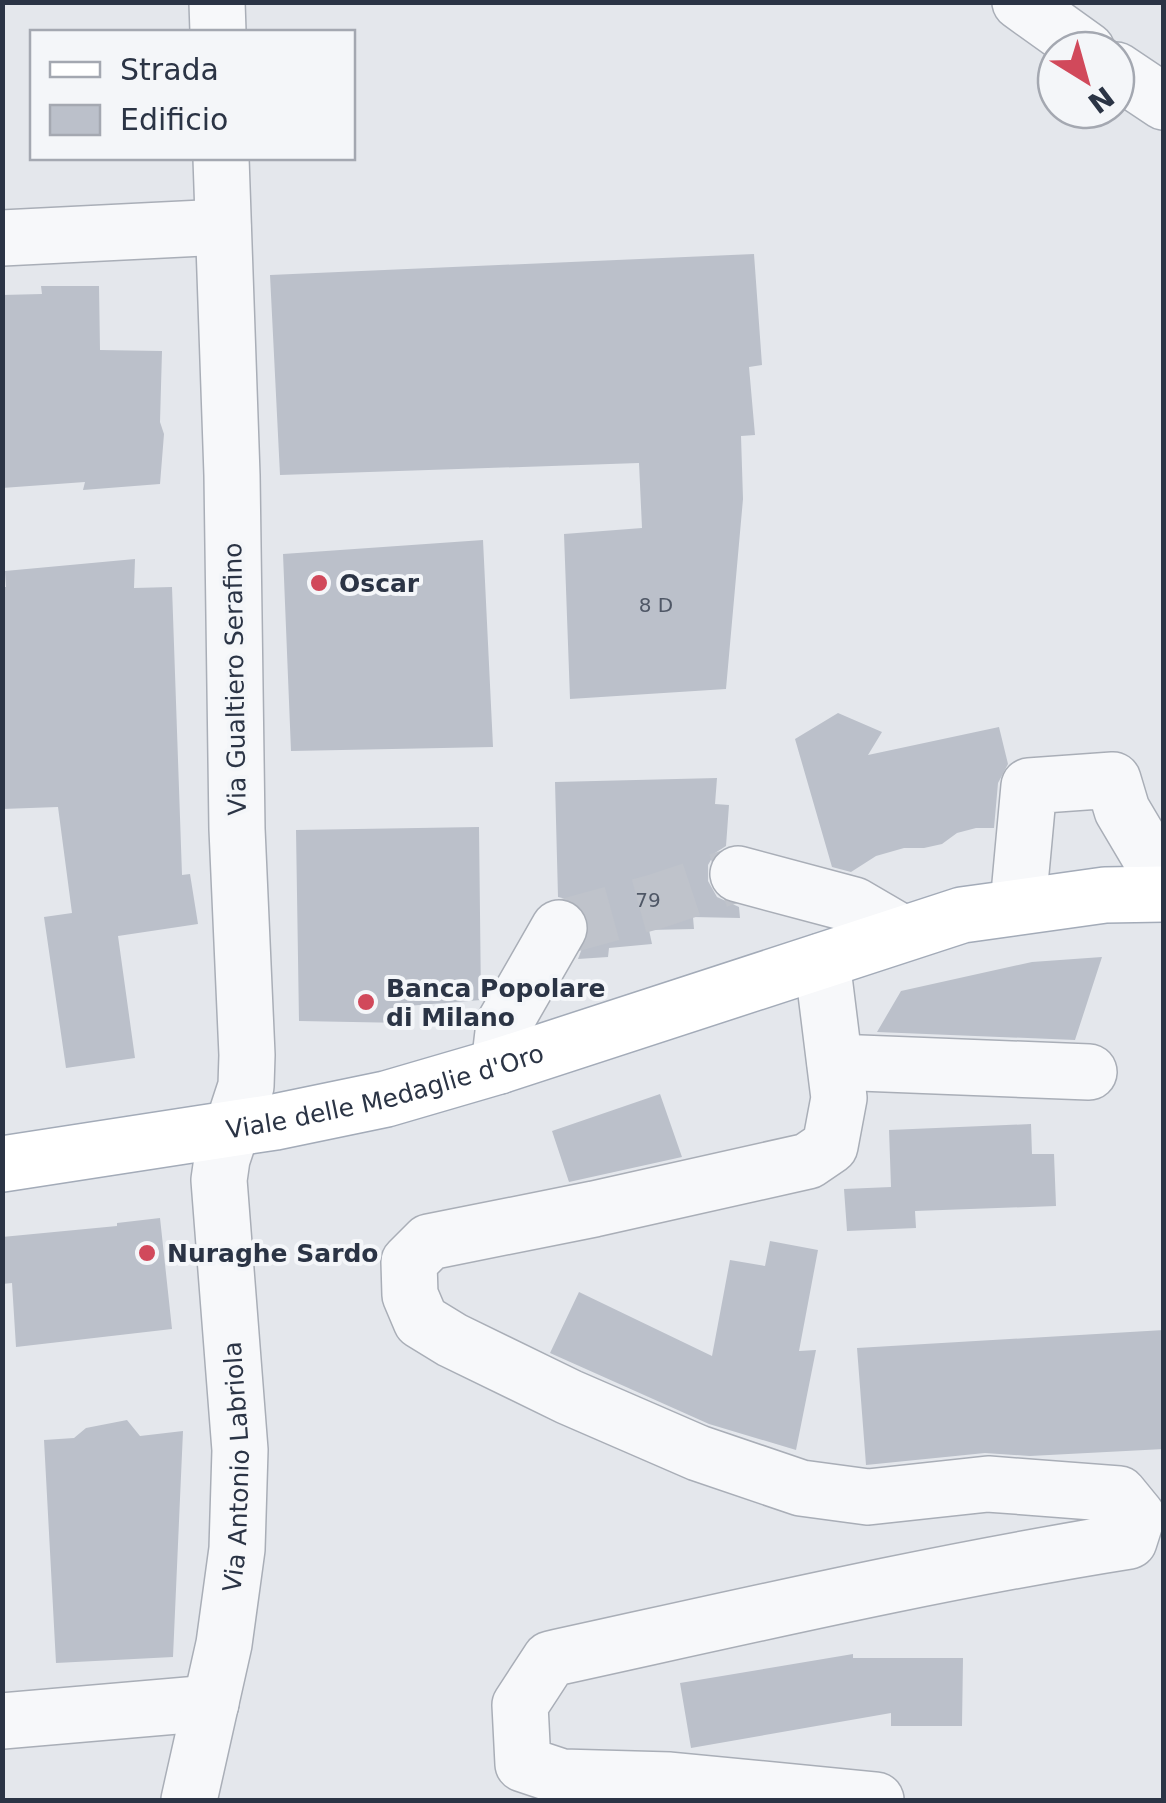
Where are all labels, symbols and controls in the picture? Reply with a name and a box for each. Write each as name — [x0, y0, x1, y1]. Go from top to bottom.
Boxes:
legend — [30, 30, 355, 160]
north arrow — [1036, 30, 1136, 130]
text: Strada — [120, 52, 219, 87]
text: N — [1081, 79, 1120, 120]
text: Edificio — [120, 102, 228, 137]
street label: Via Gualtiero Serafino — [218, 542, 252, 816]
place label: Oscar — [339, 569, 420, 598]
marker: Oscar — [308, 572, 330, 594]
house number: 8 D — [639, 593, 673, 617]
house number: 79 — [635, 888, 661, 912]
place label: Banca Popolare di Milano — [386, 974, 605, 1032]
marker: Banca Popolare di Milano — [355, 991, 377, 1013]
street label: Viale delle Medaglie d'Oro — [224, 1038, 547, 1144]
place label: Nuraghe Sardo — [167, 1239, 379, 1268]
marker: Nuraghe Sardo — [136, 1242, 158, 1264]
street label: Via Antonio Labriola — [217, 1341, 255, 1594]

